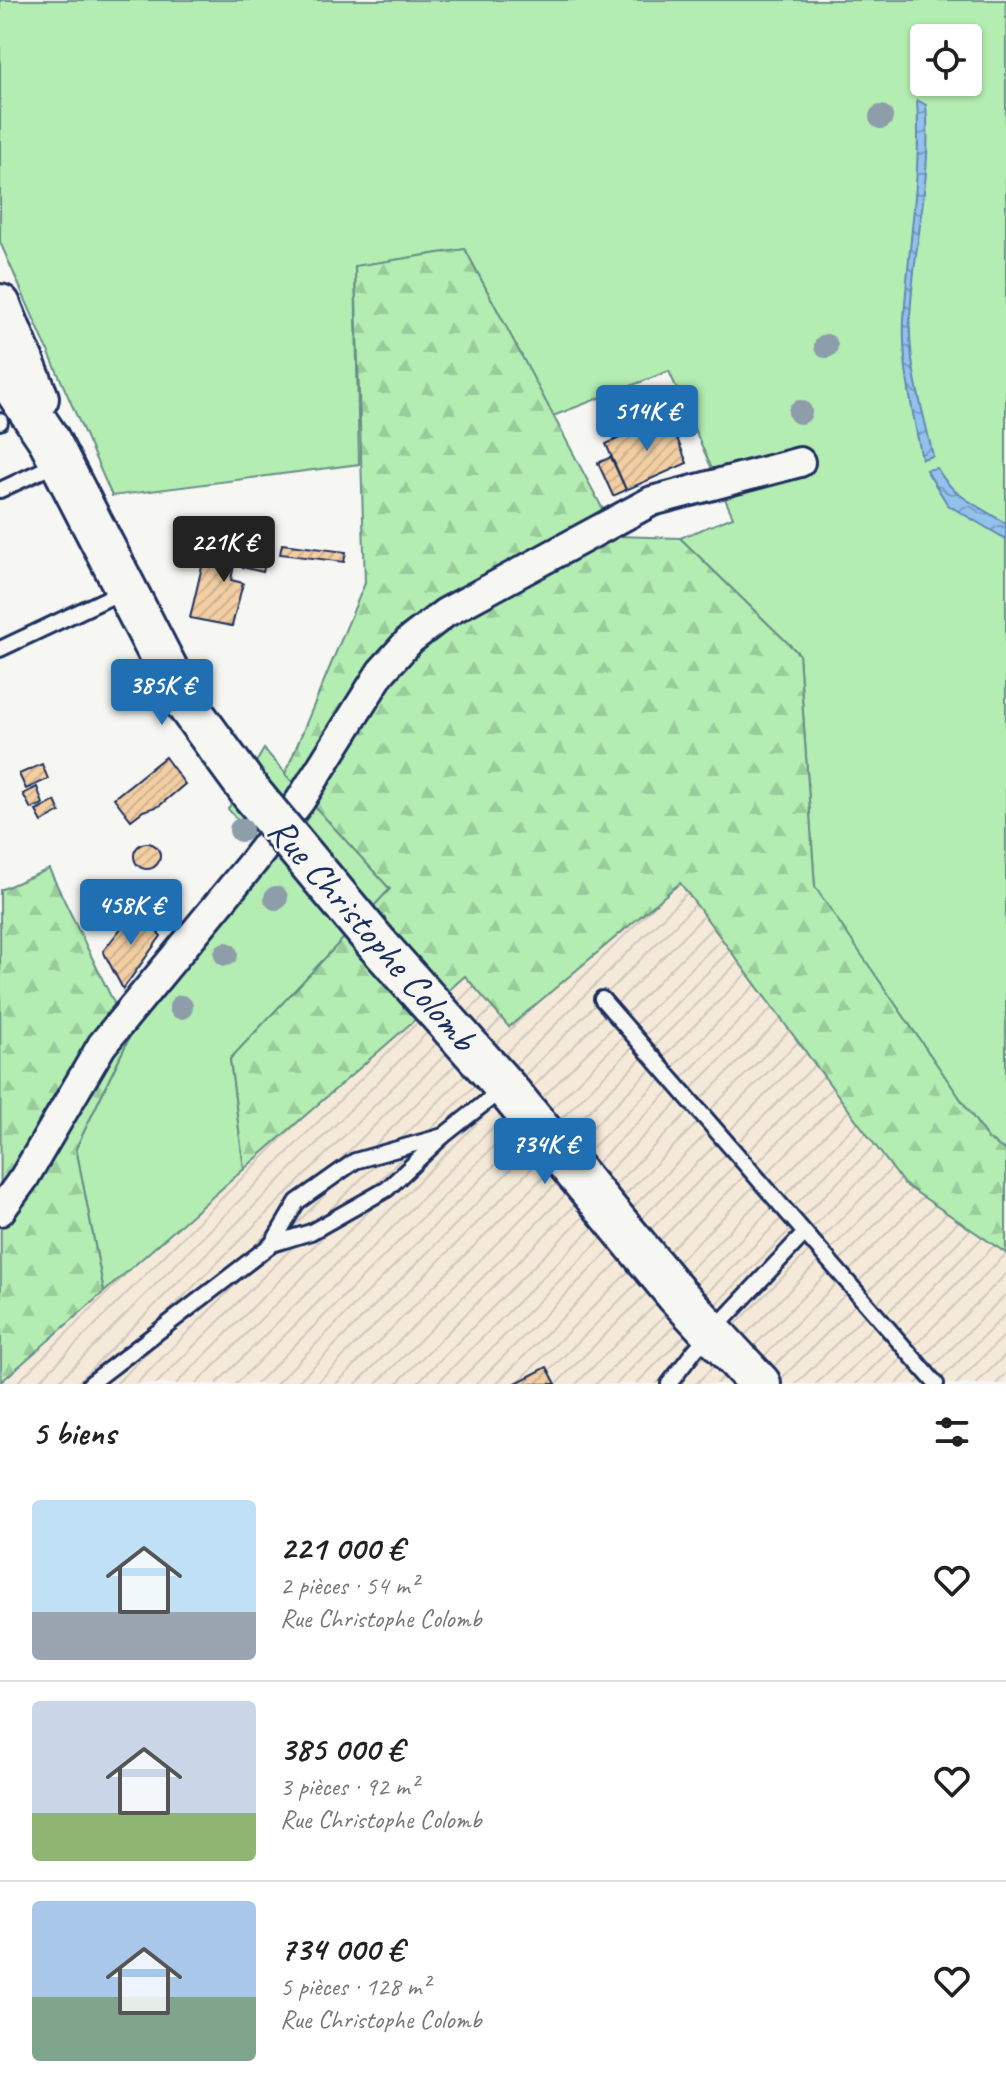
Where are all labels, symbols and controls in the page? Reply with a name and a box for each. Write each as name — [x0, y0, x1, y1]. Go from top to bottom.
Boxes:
map controls — [910, 24, 982, 96]
button: locate — [910, 24, 982, 96]
pin: 514K € — [582, 385, 712, 453]
text: 514K € — [614, 394, 680, 427]
pin: 221K € — [159, 516, 289, 584]
text: 221K € — [191, 525, 257, 558]
pin: 385K € — [97, 659, 227, 727]
text: 385K € — [129, 668, 195, 701]
street label: Rue Christophe Colomb — [258, 808, 489, 1063]
pin: 458K € — [66, 879, 196, 947]
text: 458K € — [98, 888, 164, 921]
pin: 734K € — [480, 1118, 610, 1186]
text: 734K € — [512, 1127, 578, 1160]
icon: filters — [930, 1410, 974, 1454]
text: 5 biens — [32, 1411, 116, 1454]
text: 221 000 € — [280, 1526, 404, 1569]
icon: home — [96, 1532, 192, 1628]
icon: heart — [930, 1558, 974, 1602]
text: 2 pièces · 54 m² — [280, 1569, 418, 1602]
text: Rue Christophe Colomb — [280, 1602, 482, 1635]
text: 385 000 € — [280, 1727, 403, 1770]
icon: home — [96, 1733, 192, 1829]
icon: heart — [930, 1759, 974, 1803]
text: 3 pièces · 92 m² — [280, 1770, 418, 1803]
text: Rue Christophe Colomb — [280, 1803, 482, 1836]
text: 734 000 € — [280, 1927, 403, 1970]
icon: home — [96, 1933, 192, 2029]
icon: heart — [930, 1959, 974, 2003]
text: 5 pièces · 128 m² — [280, 1970, 429, 2003]
text: Rue Christophe Colomb — [280, 2003, 482, 2036]

